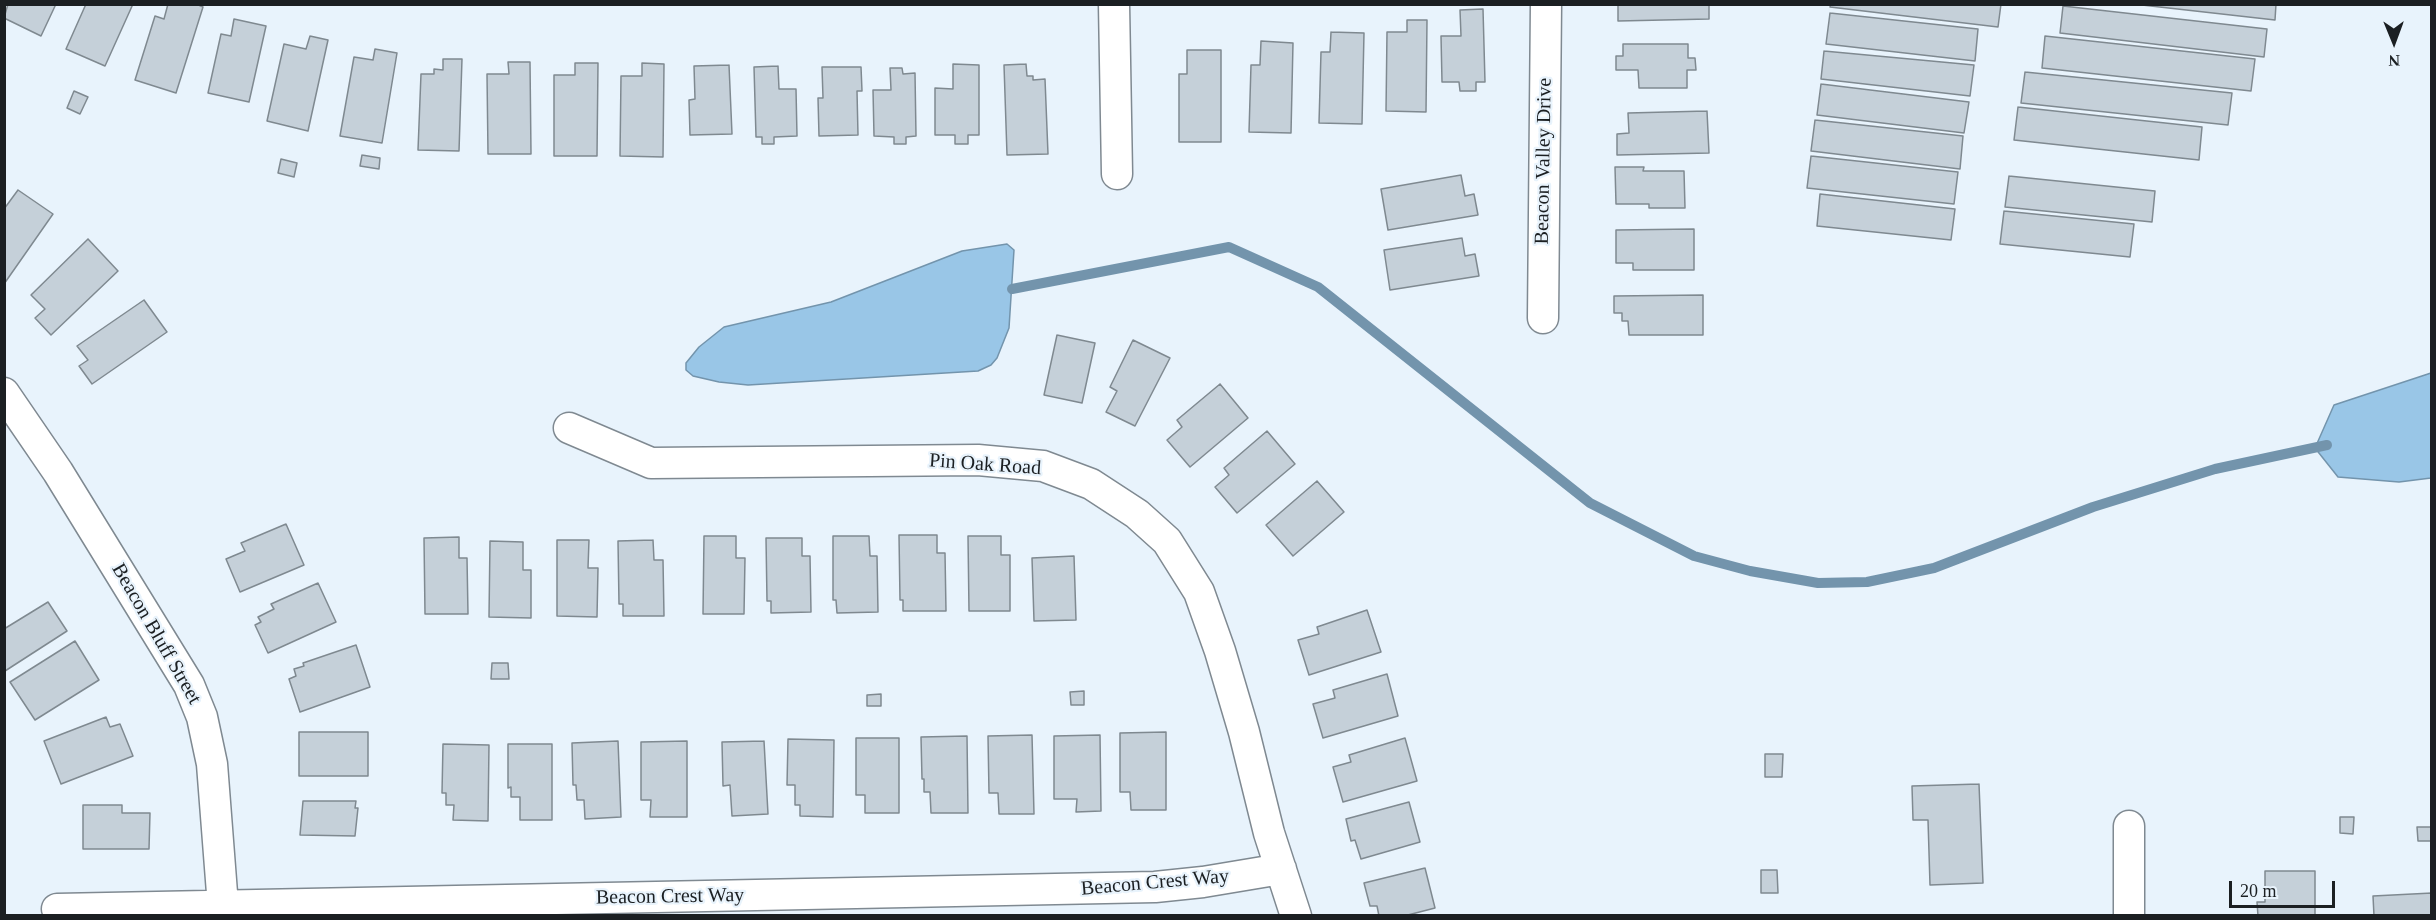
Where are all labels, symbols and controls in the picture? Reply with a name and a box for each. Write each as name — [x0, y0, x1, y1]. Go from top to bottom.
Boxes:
north arrow — [2364, 12, 2424, 72]
text: N — [2388, 52, 2400, 69]
street label: Beacon Valley Drive — [1531, 78, 1557, 244]
street label: Pin Oak Road — [928, 449, 1042, 481]
street label: Beacon Bluff Street — [106, 559, 206, 709]
street label: Beacon Crest Way — [1080, 865, 1230, 901]
scale bar — [2232, 869, 2338, 907]
text: 20 m — [2240, 881, 2277, 901]
street label: Beacon Crest Way — [596, 884, 744, 910]

